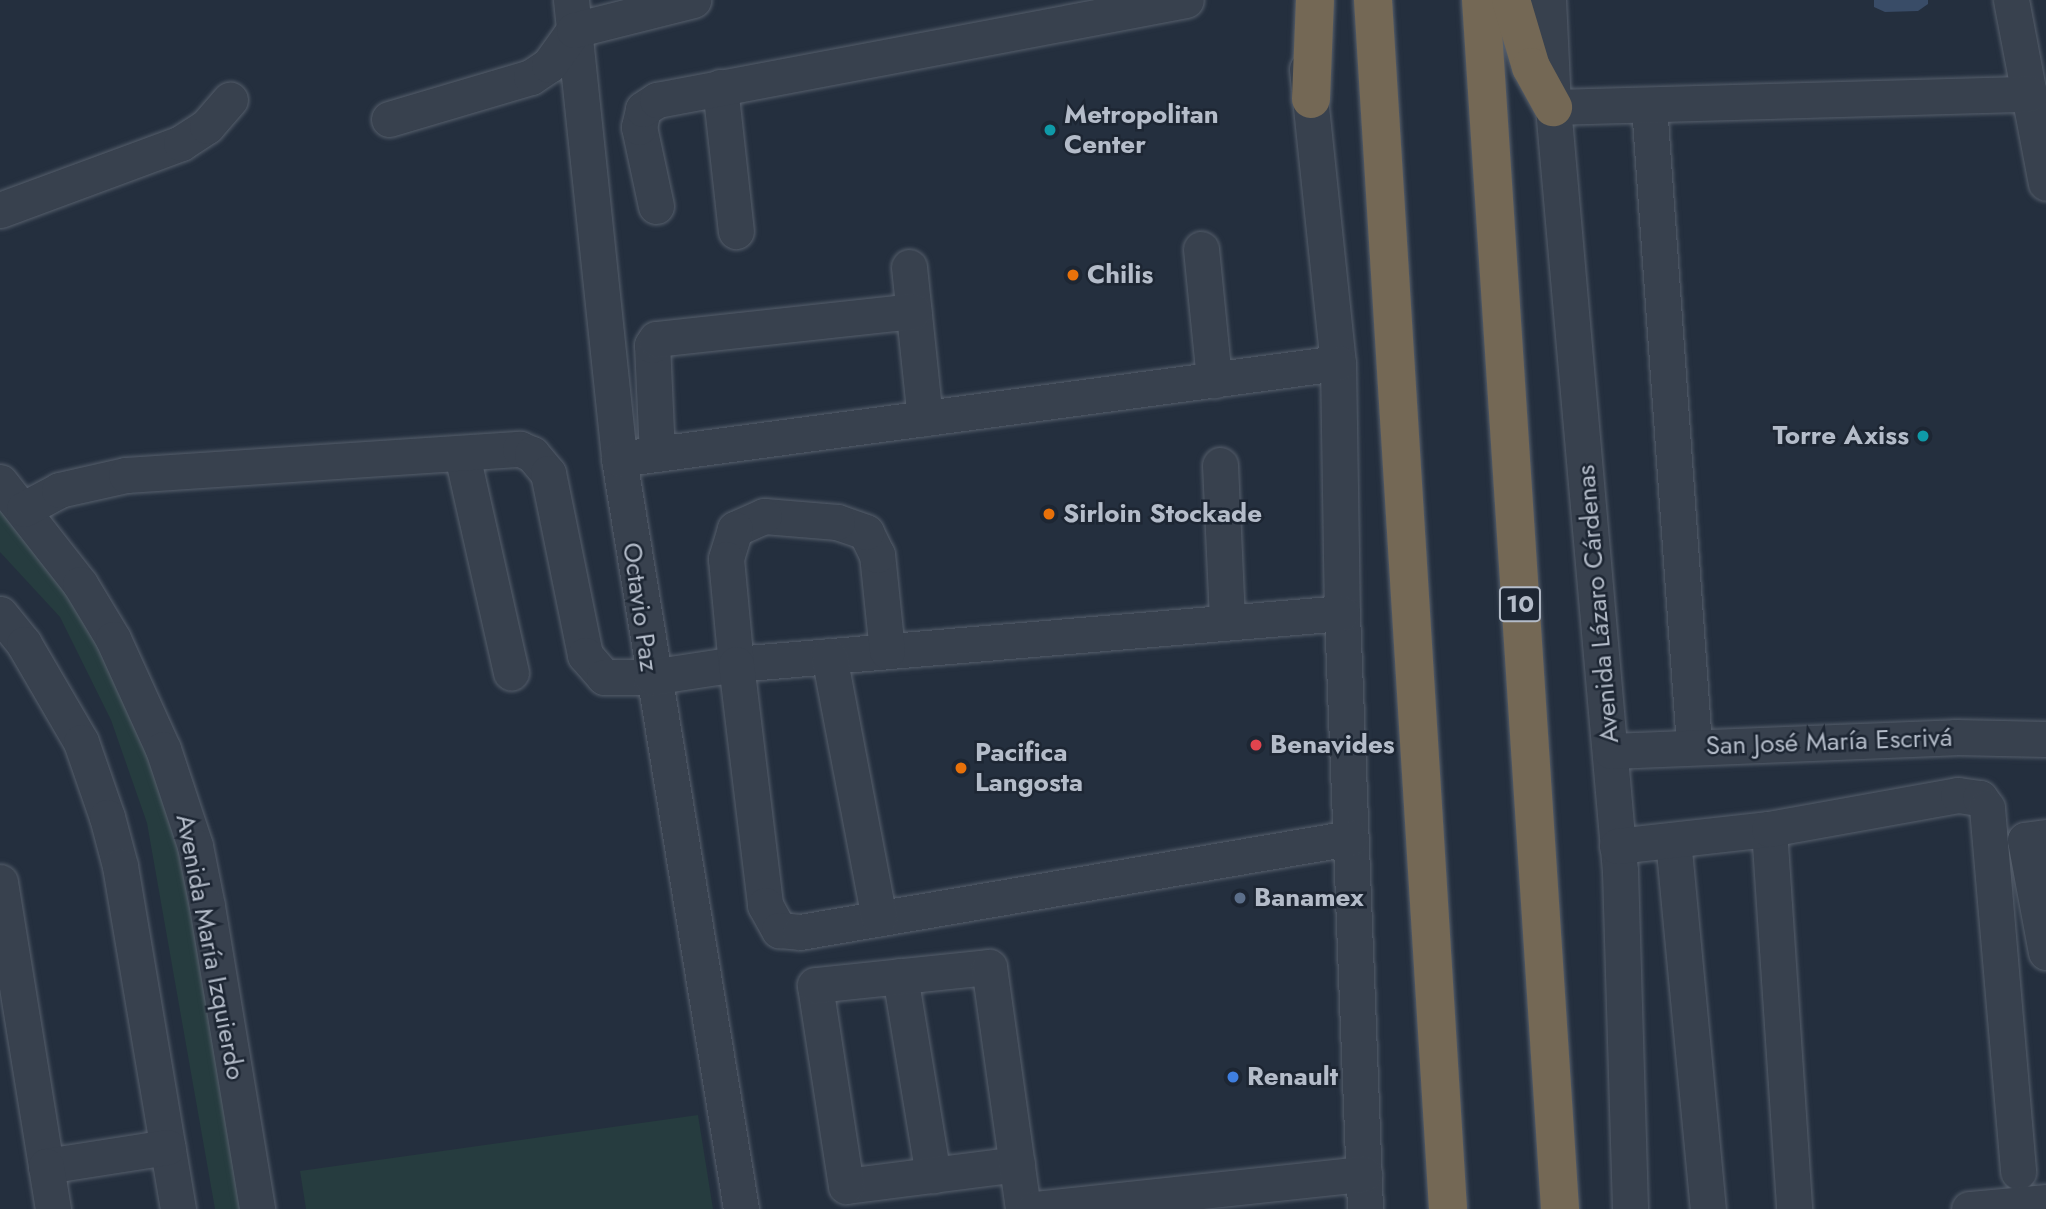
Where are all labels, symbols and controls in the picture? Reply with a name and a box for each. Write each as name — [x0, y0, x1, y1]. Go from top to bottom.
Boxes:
place label: Metropolitan Center — [1064, 99, 1219, 160]
marker: Metropolitan Center — [1042, 122, 1058, 138]
place label: Chilis — [1087, 259, 1153, 291]
marker: Chilis — [1065, 267, 1081, 283]
place label: Torre Axiss — [1773, 420, 1909, 452]
marker: Torre Axiss — [1915, 428, 1931, 444]
street label: Avenida Lázaro Cárdenas — [1570, 464, 1626, 744]
place label: Sirloin Stockade — [1063, 498, 1262, 530]
marker: Sirloin Stockade — [1041, 506, 1057, 522]
street label: Octavio Paz — [616, 541, 664, 673]
road number: 10 — [1497, 584, 1543, 624]
street label: San José María Escrivá — [1705, 722, 1953, 762]
place label: Benavides — [1270, 729, 1395, 761]
place label: Pacifica Langosta — [975, 737, 1083, 798]
marker: Benavides — [1248, 737, 1264, 753]
marker: Pacifica Langosta — [953, 760, 969, 776]
street label: Avenida María Izquierdo — [169, 812, 251, 1082]
place label: Banamex — [1254, 882, 1364, 914]
marker: Banamex — [1232, 890, 1248, 906]
place label: Renault — [1247, 1061, 1338, 1093]
marker: Renault — [1225, 1069, 1241, 1085]

